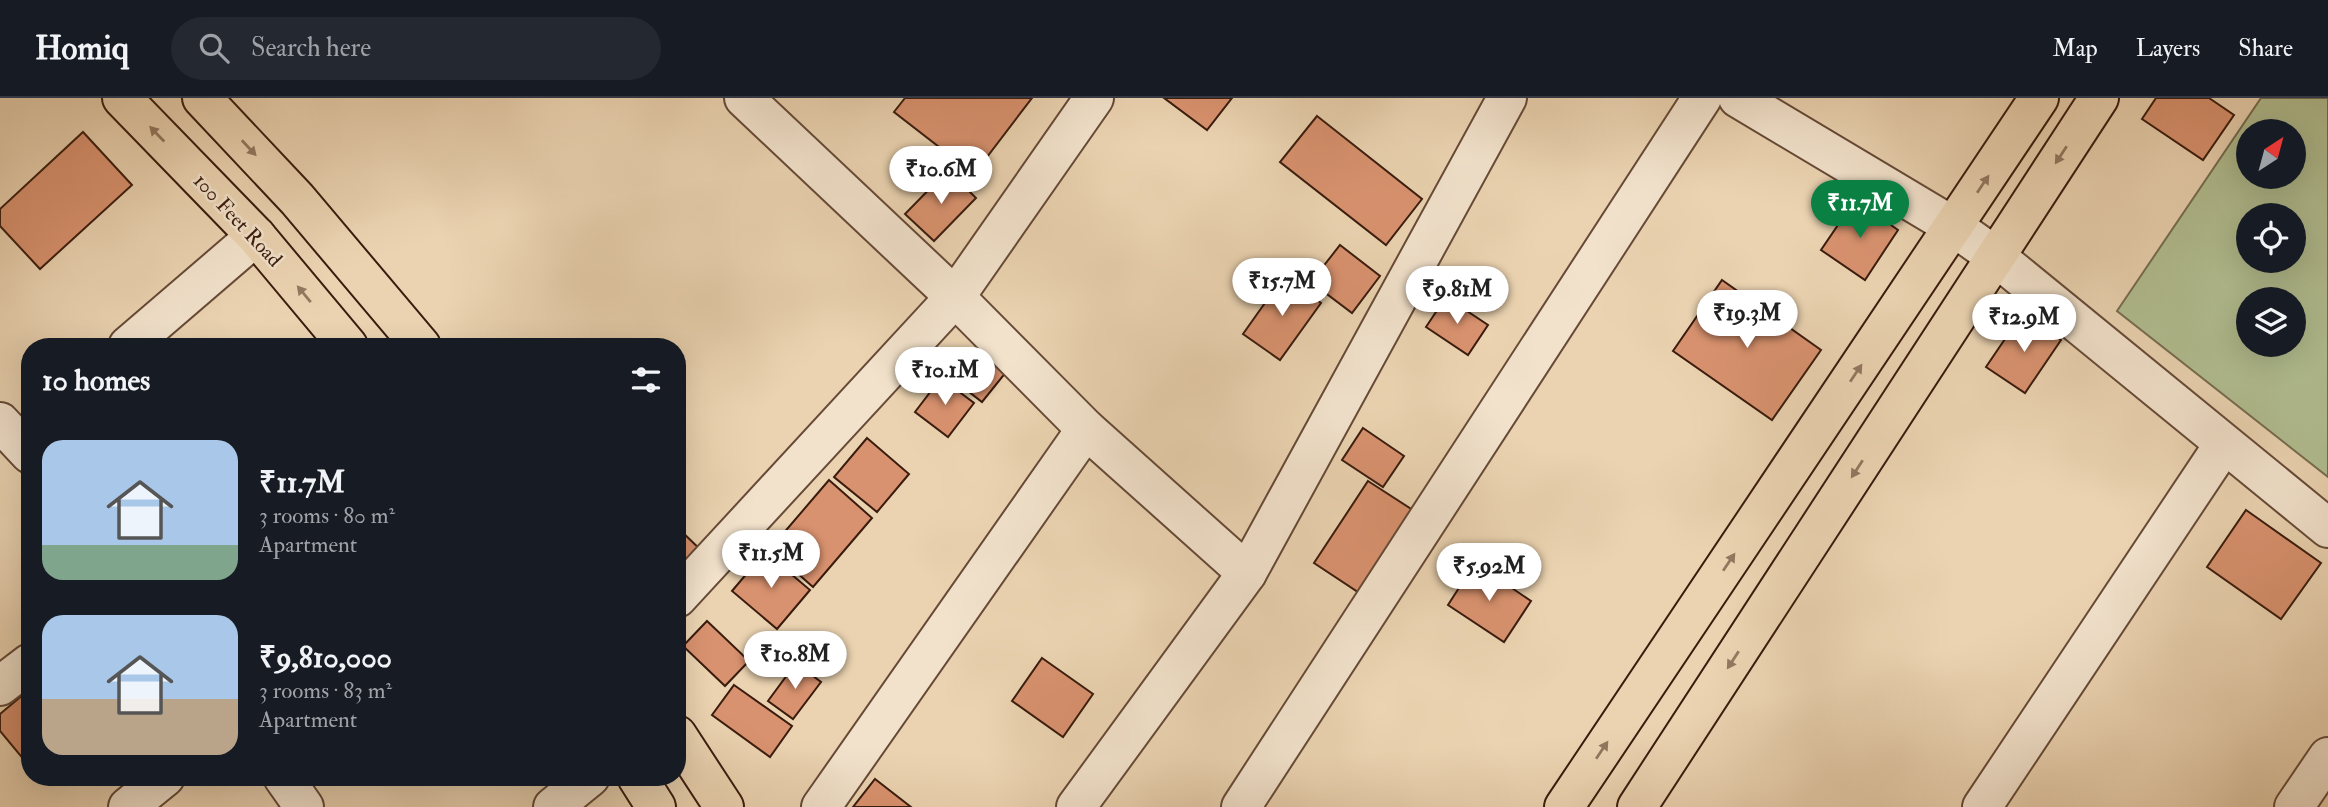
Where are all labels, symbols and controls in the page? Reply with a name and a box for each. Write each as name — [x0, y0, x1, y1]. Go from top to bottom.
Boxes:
search box — [171, 17, 661, 80]
text: Homiq — [35, 28, 129, 69]
icon: search — [195, 29, 233, 67]
text: Search here — [251, 32, 371, 64]
text: Map — [2053, 33, 2098, 64]
text: Layers — [2136, 33, 2200, 64]
text: Share — [2238, 33, 2293, 64]
north arrow — [2236, 119, 2306, 189]
map controls — [2236, 119, 2306, 357]
one-way arrow — [150, 126, 166, 143]
one-way arrow — [241, 139, 258, 156]
one-way arrow — [2055, 145, 2068, 165]
pin: ₹10.6M — [884, 146, 998, 206]
text: ₹10.6M — [905, 154, 977, 183]
street label: 100 Feet Road — [187, 168, 288, 273]
one-way arrow — [1976, 174, 1989, 193]
pin: ₹11.7M — [1803, 180, 1917, 240]
text: ₹11.7M — [1827, 188, 1893, 217]
button: locate — [2236, 203, 2306, 273]
pin: ₹15.7M — [1225, 258, 1339, 318]
text: ₹15.7M — [1248, 266, 1316, 295]
pin: ₹9.81M — [1400, 266, 1514, 326]
text: ₹9.81M — [1422, 274, 1492, 303]
one-way arrow — [297, 286, 312, 304]
button: layers — [2236, 287, 2306, 357]
pin: ₹19.3M — [1690, 290, 1804, 350]
pin: ₹12.9M — [1967, 294, 2081, 354]
text: ₹19.3M — [1713, 298, 1781, 327]
text: ₹12.9M — [1988, 302, 2060, 331]
pin: ₹10.1M — [888, 348, 1002, 407]
text: ₹10.1M — [911, 355, 979, 384]
icon: filters — [627, 361, 665, 399]
text: 10 homes — [42, 362, 150, 399]
one-way arrow — [1849, 363, 1862, 382]
one-way arrow — [1850, 460, 1864, 478]
text: ₹11.7M — [259, 464, 345, 501]
icon: home — [98, 468, 182, 552]
text: 3 rooms · 80 m² — [259, 501, 395, 530]
text: Apartment — [259, 530, 357, 559]
pin: ₹11.5M — [714, 531, 828, 590]
text: ₹11.5M — [738, 538, 804, 567]
pin: ₹5.92M — [1432, 544, 1546, 603]
text: ₹5.92M — [1452, 551, 1526, 580]
one-way arrow — [1722, 552, 1735, 571]
pin: ₹10.8M — [738, 632, 852, 691]
text: ₹9,810,000 — [259, 639, 392, 676]
text: ₹10.8M — [760, 639, 830, 668]
icon: home — [98, 643, 182, 727]
one-way arrow — [1726, 651, 1740, 669]
text: 3 rooms · 83 m² — [259, 676, 392, 705]
text: Apartment — [259, 705, 357, 734]
one-way arrow — [1595, 741, 1608, 760]

